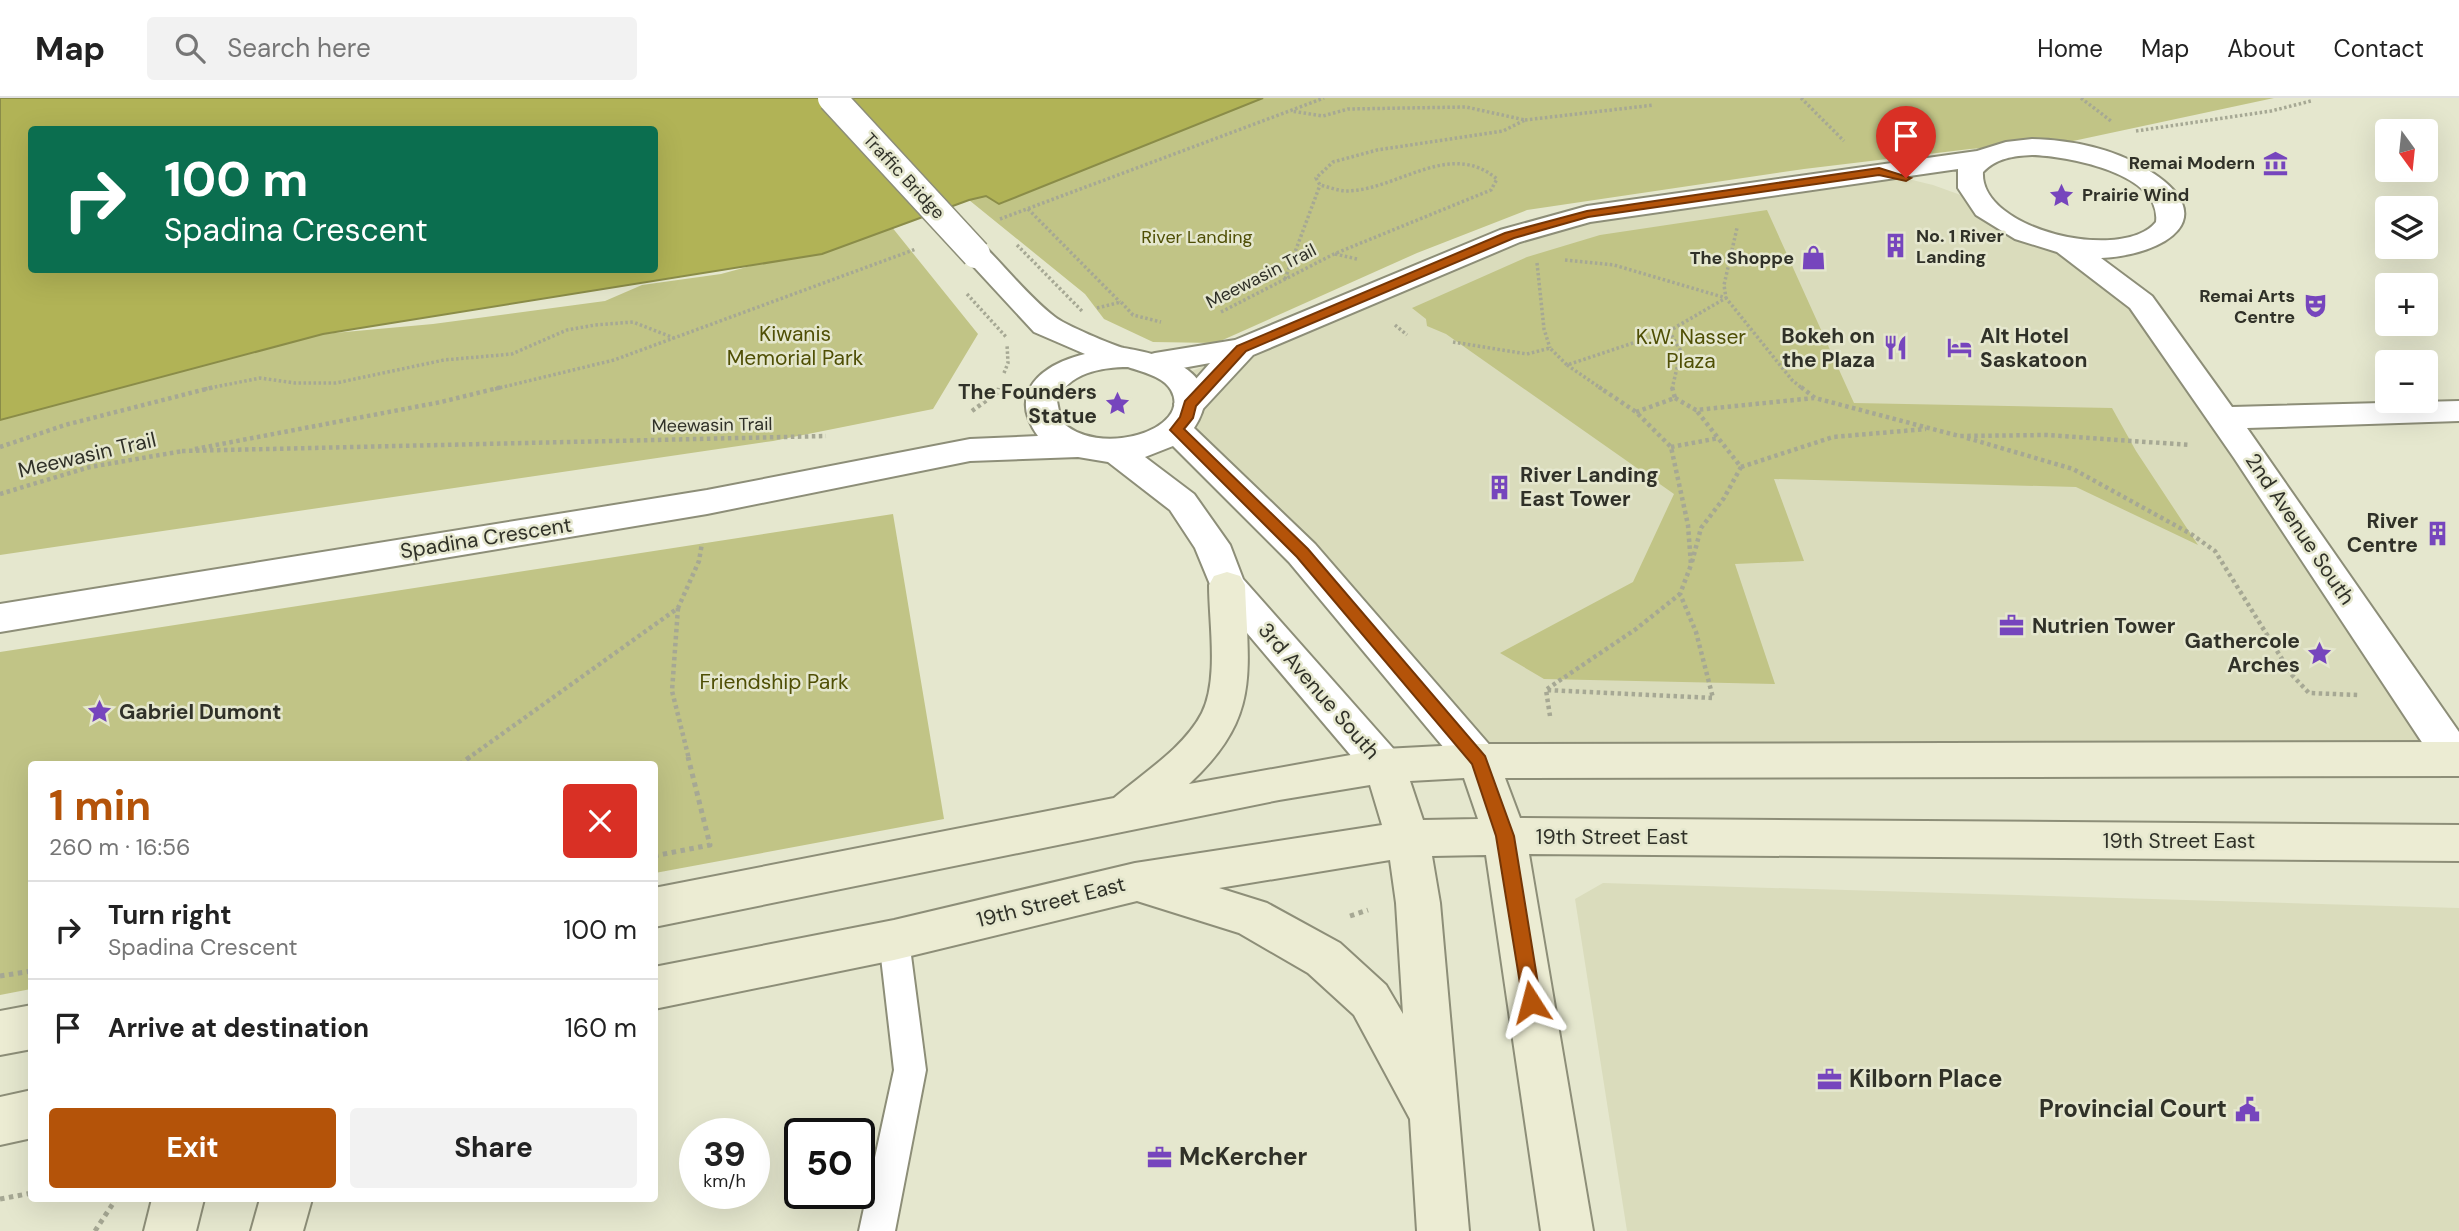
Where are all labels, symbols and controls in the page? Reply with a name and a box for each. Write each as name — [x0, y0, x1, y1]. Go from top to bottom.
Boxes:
search box — [147, 17, 637, 80]
text: Map — [35, 27, 105, 70]
icon: search — [171, 29, 209, 67]
text: Search here — [227, 31, 371, 65]
text: Home — [2037, 33, 2103, 64]
text: Map — [2141, 33, 2189, 64]
text: About — [2227, 33, 2296, 64]
text: Contact — [2334, 33, 2424, 64]
pin — [1876, 106, 1936, 178]
icon: arrive — [1887, 117, 1925, 155]
north arrow — [2375, 119, 2438, 182]
map controls — [2375, 119, 2438, 413]
street label: Traffic Bridge — [858, 128, 950, 224]
text: 100 m — [164, 147, 308, 211]
museum icon: Remai Modern — [2261, 149, 2289, 177]
place label: Remai Modern — [2129, 151, 2255, 175]
icon: right — [49, 154, 140, 245]
place icon: Prairie Wind — [2048, 181, 2076, 209]
place label: Prairie Wind — [2082, 183, 2189, 207]
button: layers — [2375, 196, 2438, 259]
text: Spadina Crescent — [164, 209, 428, 251]
place label: No. 1 River Landing — [1916, 224, 2004, 269]
park label: River Landing — [1141, 225, 1253, 249]
building icon: No. 1 River Landing — [1882, 232, 1910, 260]
street label: Meewasin Trail — [1202, 238, 1320, 314]
shop icon: The Shoppe — [1800, 244, 1828, 272]
place label: The Shoppe — [1690, 246, 1794, 270]
button: + — [2375, 273, 2438, 336]
place label: Remai Arts Centre — [2199, 284, 2295, 329]
theatre icon: Remai Arts Centre — [2301, 292, 2329, 320]
park label: Kiwanis Memorial Park — [727, 320, 864, 372]
place label: Bokeh on the Plaza — [1781, 322, 1875, 374]
place label: Alt Hotel Saskatoon — [1980, 322, 2087, 374]
park label: K.W. Nasser Plaza — [1636, 323, 1746, 375]
restaurant icon: Bokeh on the Plaza — [1881, 334, 1909, 362]
hotel icon: Alt Hotel Saskatoon — [1946, 334, 1974, 362]
button: − — [2375, 350, 2438, 413]
place label: The Founders Statue — [958, 378, 1097, 430]
place icon: The Founders Statue — [1103, 390, 1131, 418]
street label: Meewasin Trail — [651, 412, 773, 438]
street label: Meewasin Trail — [15, 426, 159, 484]
street label: 2nd Avenue South — [2239, 448, 2361, 610]
place label: River Landing East Tower — [1520, 461, 1659, 513]
building icon: River Landing East Tower — [1486, 473, 1514, 501]
place label: River Centre — [2347, 507, 2418, 559]
street label: Spadina Crescent — [398, 511, 574, 565]
building icon: River Centre — [2424, 519, 2452, 547]
office icon: Nutrien Tower — [1998, 612, 2026, 640]
place label: Nutrien Tower — [2032, 612, 2176, 640]
street label: 3rd Avenue South — [1252, 617, 1386, 765]
place label: Gathercole Arches — [2185, 627, 2300, 679]
place icon: Gathercole Arches — [2306, 639, 2334, 667]
park label: Friendship Park — [699, 668, 849, 696]
place icon: Gabriel Dumont — [85, 698, 113, 726]
place label: Gabriel Dumont — [119, 698, 281, 726]
text: 1 min — [49, 778, 151, 833]
button: close — [563, 784, 637, 858]
street label: 19th Street East — [1536, 823, 1688, 851]
street label: 19th Street East — [2103, 827, 2255, 855]
text: 260 m · 16:56 — [49, 832, 191, 862]
street label: 19th Street East — [974, 870, 1128, 934]
text: Turn right — [108, 898, 232, 932]
icon: right — [49, 911, 87, 949]
text: 100 m — [563, 913, 637, 947]
text: Spadina Crescent — [108, 932, 298, 962]
position arrow — [1494, 965, 1568, 1039]
icon: arrive — [49, 1009, 87, 1047]
text: Arrive at destination — [108, 1011, 369, 1045]
text: 160 m — [565, 1011, 637, 1045]
place label: Kilborn Place — [1849, 1063, 2003, 1094]
office icon: Kilborn Place — [1815, 1065, 1843, 1093]
place label: Provincial Court — [2039, 1093, 2227, 1124]
public building icon: Provincial Court — [2233, 1095, 2261, 1123]
button: Exit — [49, 1108, 336, 1188]
button: Share — [350, 1108, 637, 1188]
speed limit sign: 50 — [784, 1118, 875, 1209]
text: 39 — [703, 1131, 746, 1177]
place label: McKercher — [1179, 1141, 1307, 1172]
office icon: McKercher — [1145, 1143, 1173, 1171]
text: km/h — [703, 1169, 746, 1193]

